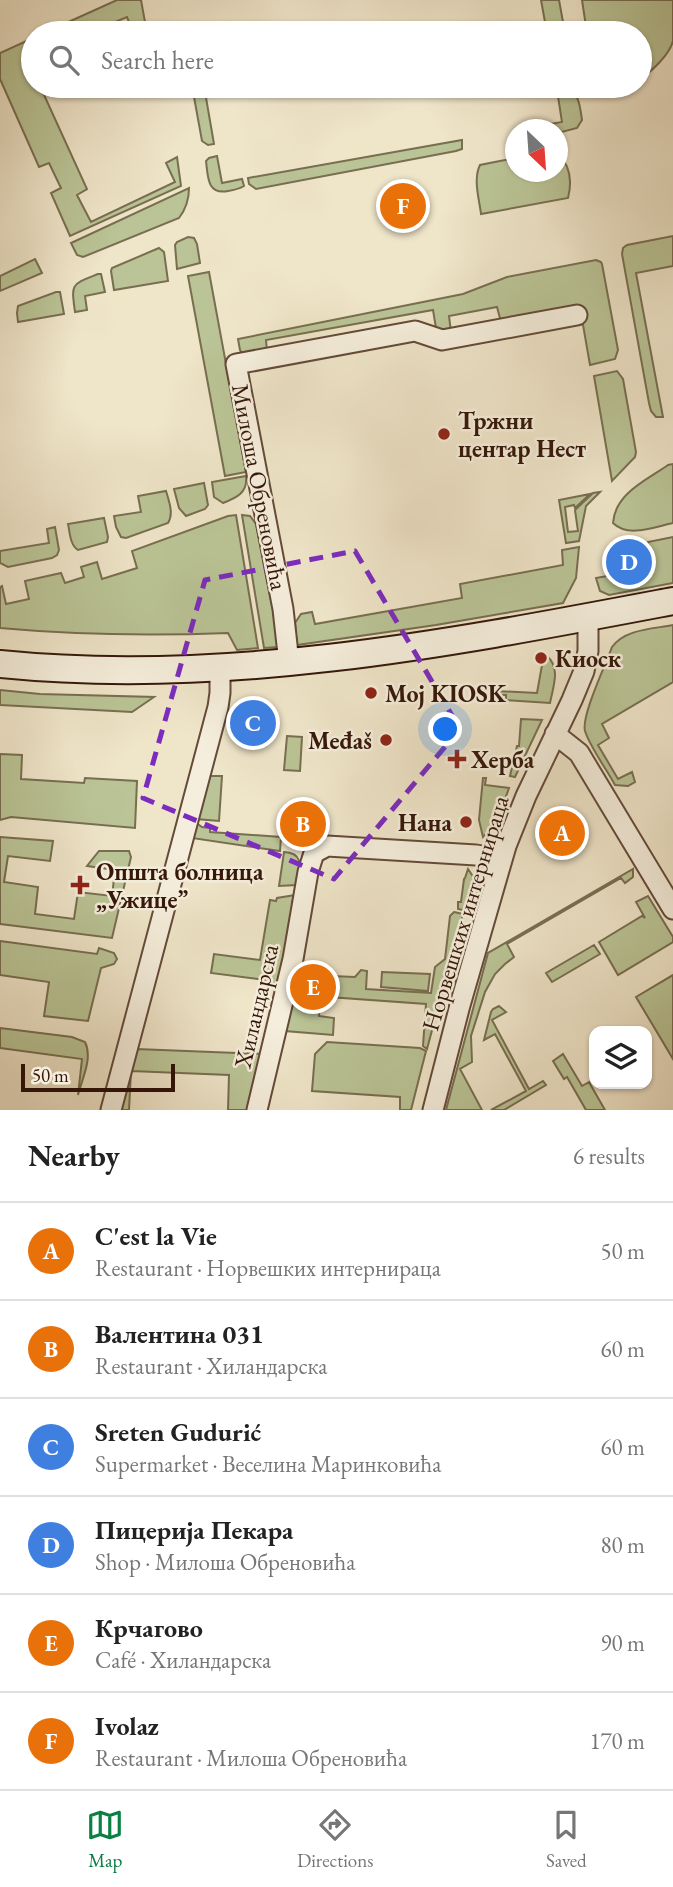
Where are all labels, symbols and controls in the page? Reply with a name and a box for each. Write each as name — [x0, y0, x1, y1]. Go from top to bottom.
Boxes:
search box — [21, 21, 652, 98]
icon: search — [45, 41, 83, 79]
text: Search here — [101, 43, 214, 77]
north arrow — [505, 119, 568, 182]
pin: F — [380, 180, 426, 232]
street label: Милоша Обреновића — [225, 381, 295, 593]
place label: Тржни центар Нест — [458, 405, 586, 464]
marker: Тржни центар Нест — [436, 426, 452, 442]
pin: D — [606, 536, 652, 588]
place label: Киоск — [555, 643, 622, 674]
marker: Киоск — [533, 650, 549, 666]
place label: Moj KIOSK — [385, 678, 507, 710]
marker: Moj KIOSK — [363, 685, 379, 701]
pin: C — [230, 697, 276, 749]
your location — [428, 712, 462, 746]
place label: Međaš — [308, 725, 372, 756]
marker: Međaš — [378, 732, 394, 748]
place label: Херба — [470, 744, 535, 775]
marker: Херба — [449, 751, 465, 767]
street label: Норвешких интернираца — [414, 791, 516, 1035]
pin: B — [280, 798, 326, 850]
place label: Нана — [398, 807, 452, 838]
pin: A — [539, 807, 585, 859]
marker: Нана — [458, 814, 474, 830]
place label: Општа болница „Ужице” — [96, 856, 264, 915]
marker: Општа болница „Ужице” — [70, 875, 90, 895]
street label: Хиландарска — [226, 941, 285, 1072]
pin: E — [290, 961, 336, 1013]
map controls — [589, 1026, 652, 1089]
button: layers — [589, 1026, 652, 1089]
scale bar — [21, 1061, 175, 1093]
text: 50 m — [32, 1063, 69, 1088]
text: Nearby — [28, 1136, 120, 1175]
text: 6 results — [573, 1141, 645, 1171]
text: C'est la Vie — [95, 1219, 217, 1253]
text: A — [43, 1236, 59, 1266]
text: 50 m — [600, 1236, 645, 1266]
text: Restaurant · Норвешких интернираца — [95, 1253, 441, 1283]
text: Валентина 031 — [95, 1317, 264, 1351]
text: B — [44, 1334, 58, 1364]
text: 60 m — [600, 1334, 645, 1364]
text: Restaurant · Хиландарска — [95, 1351, 327, 1381]
text: Sreten Gudurić — [95, 1415, 261, 1449]
text: C — [43, 1432, 59, 1462]
text: 60 m — [600, 1432, 645, 1462]
text: Supermarket · Веселина Маринковића — [95, 1449, 441, 1479]
text: Пицерија Пекара — [95, 1513, 293, 1547]
text: D — [42, 1530, 60, 1560]
text: 80 m — [600, 1530, 645, 1560]
text: Shop · Милоша Обреновића — [95, 1547, 355, 1577]
text: Крчагово — [95, 1611, 203, 1645]
text: E — [44, 1628, 58, 1658]
text: 90 m — [600, 1628, 645, 1658]
text: Café · Хиландарска — [95, 1645, 271, 1675]
text: Ivolaz — [95, 1709, 159, 1743]
text: F — [45, 1726, 57, 1756]
text: 170 m — [589, 1726, 645, 1756]
text: Restaurant · Милоша Обреновића — [95, 1743, 407, 1773]
tab: Map — [86, 1806, 124, 1873]
tab: Directions — [297, 1806, 373, 1873]
tab: Saved — [546, 1806, 587, 1873]

